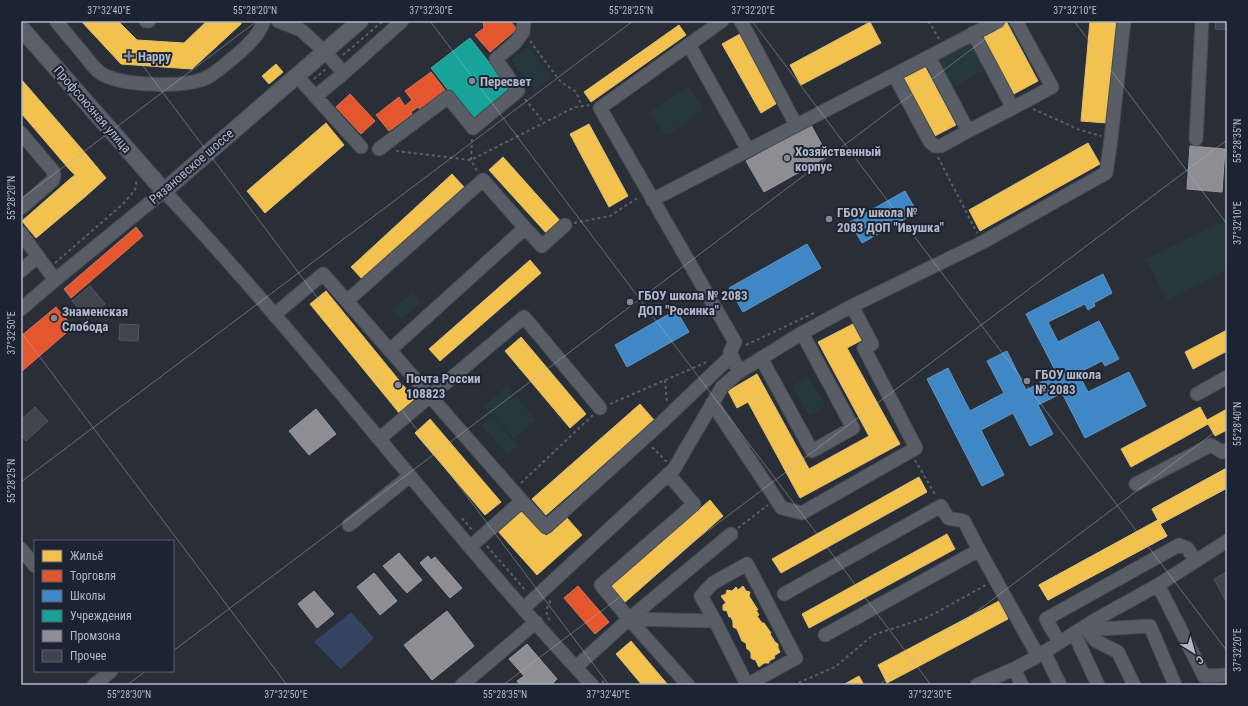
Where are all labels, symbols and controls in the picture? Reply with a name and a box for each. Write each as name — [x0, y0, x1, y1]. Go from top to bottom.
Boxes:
text: 37°32'40"E — [87, 5, 131, 16]
text: 55°28'20"N — [233, 5, 277, 16]
text: 37°32'30"E — [409, 5, 453, 16]
text: 55°28'25"N — [609, 5, 653, 16]
text: 37°32'20"E — [731, 5, 775, 16]
text: 37°32'10"E — [1053, 5, 1097, 16]
place label: Happy — [138, 49, 171, 64]
marker: Happy — [123, 50, 135, 62]
street label: Профсоюзная улица — [51, 63, 134, 156]
place label: Пересвет — [480, 74, 531, 89]
marker: Пересвет — [467, 76, 477, 86]
text: 55°28'35"N — [1232, 119, 1243, 163]
street label: Рязановское шоссе — [146, 126, 237, 207]
place label: Хозяйственный корпус — [795, 144, 881, 174]
marker: Хозяйственный корпус — [782, 153, 792, 163]
text: 55°28'20"N — [6, 176, 17, 220]
text: 37°32'10"E — [1232, 201, 1243, 245]
place label: ГБОУ школа № 2083 ДОП "Ивушка" — [837, 205, 944, 235]
marker: ГБОУ школа № 2083 ДОП "Ивушка" — [824, 214, 834, 224]
place label: ГБОУ школа № 2083 ДОП "Росинка" — [638, 288, 748, 318]
marker: ГБОУ школа № 2083 ДОП "Росинка" — [625, 297, 635, 307]
place label: Знаменская Слобода — [62, 304, 128, 334]
text: 37°32'50"E — [6, 311, 17, 355]
marker: Знаменская Слобода — [49, 313, 59, 323]
place label: ГБОУ школа № 2083 — [1035, 367, 1101, 397]
place label: Почта России 108823 — [406, 371, 480, 401]
marker: ГБОУ школа № 2083 — [1022, 376, 1032, 386]
marker: Почта России 108823 — [393, 380, 403, 390]
text: 55°28'40"N — [1232, 402, 1243, 446]
text: 55°28'25"N — [6, 459, 17, 503]
legend — [34, 540, 174, 672]
text: Жильё — [70, 549, 103, 563]
text: Торговля — [70, 569, 116, 583]
text: Школы — [70, 589, 106, 603]
text: Учреждения — [70, 609, 132, 623]
text: 37°32'20"E — [1232, 628, 1243, 672]
text: Промзона — [70, 629, 121, 643]
north arrow — [1174, 632, 1214, 672]
text: Прочее — [70, 649, 107, 663]
text: С — [1193, 653, 1206, 667]
text: 55°28'30"N — [107, 689, 151, 700]
text: 37°32'50"E — [264, 689, 308, 700]
text: 55°28'35"N — [483, 689, 527, 700]
text: 37°32'40"E — [586, 689, 630, 700]
text: 37°32'30"E — [908, 689, 952, 700]

